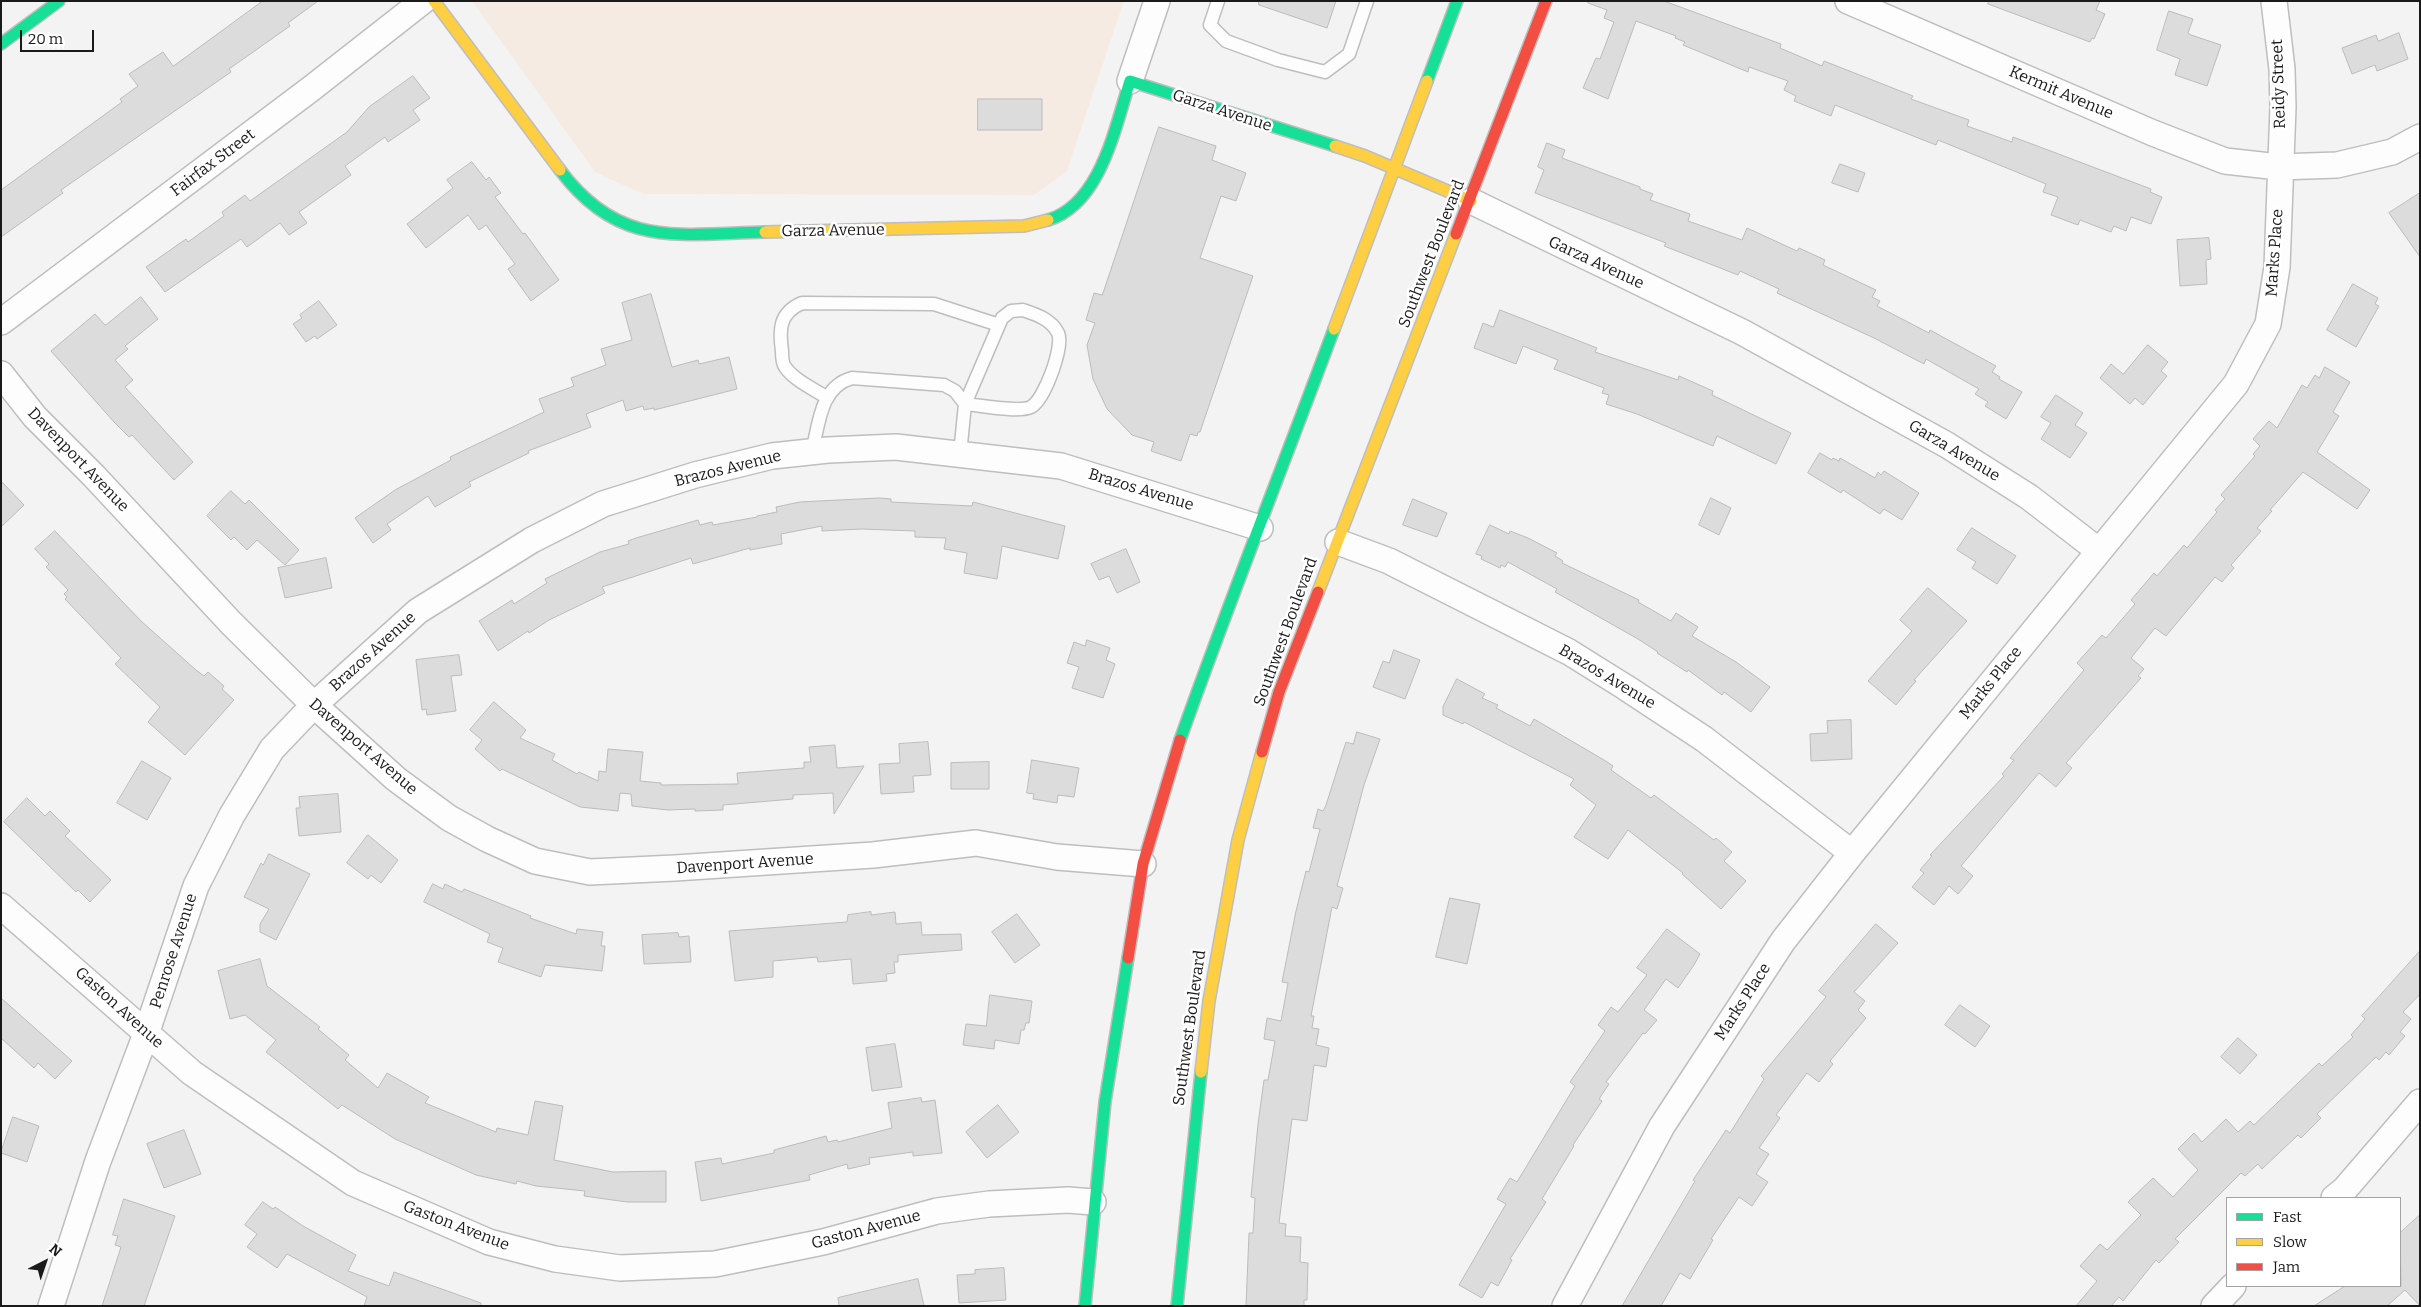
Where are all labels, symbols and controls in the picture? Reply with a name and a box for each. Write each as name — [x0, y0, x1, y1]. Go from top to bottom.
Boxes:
scale bar — [22, 20, 96, 52]
text: 20 m — [28, 30, 63, 48]
street label: Reidy Street — [2268, 39, 2290, 129]
street label: Kermit Avenue — [2006, 62, 2116, 124]
street label: Garza Avenue — [1170, 86, 1274, 136]
street label: Fairfax Street — [167, 125, 259, 201]
street label: Southwest Boulevard — [1395, 177, 1469, 331]
street label: Marks Place — [2262, 208, 2288, 298]
street label: Garza Avenue — [781, 220, 885, 242]
street label: Garza Avenue — [1545, 232, 1647, 294]
street label: Davenport Avenue — [23, 404, 133, 516]
street label: Garza Avenue — [1905, 416, 2003, 486]
street label: Brazos Avenue — [673, 446, 783, 492]
street label: Brazos Avenue — [1086, 465, 1196, 515]
street label: Southwest Boulevard — [1250, 555, 1322, 709]
street label: Brazos Avenue — [326, 608, 420, 696]
street label: Brazos Avenue — [1555, 641, 1659, 713]
street label: Marks Place — [1956, 643, 2026, 723]
street label: Davenport Avenue — [305, 695, 421, 799]
street label: Davenport Avenue — [676, 850, 814, 878]
street label: Penrose Avenue — [146, 891, 202, 1011]
street label: Southwest Boulevard — [1170, 949, 1210, 1107]
street label: Marks Place — [1711, 960, 1775, 1044]
street label: Gaston Avenue — [71, 963, 167, 1053]
street label: Gaston Avenue — [400, 1197, 512, 1255]
legend — [2226, 1197, 2401, 1287]
street label: Gaston Avenue — [809, 1206, 923, 1254]
text: Fast — [2273, 1208, 2302, 1226]
text: Slow — [2273, 1233, 2307, 1251]
north arrow — [20, 1237, 70, 1287]
text: N — [46, 1240, 65, 1260]
text: Jam — [2273, 1258, 2300, 1276]

